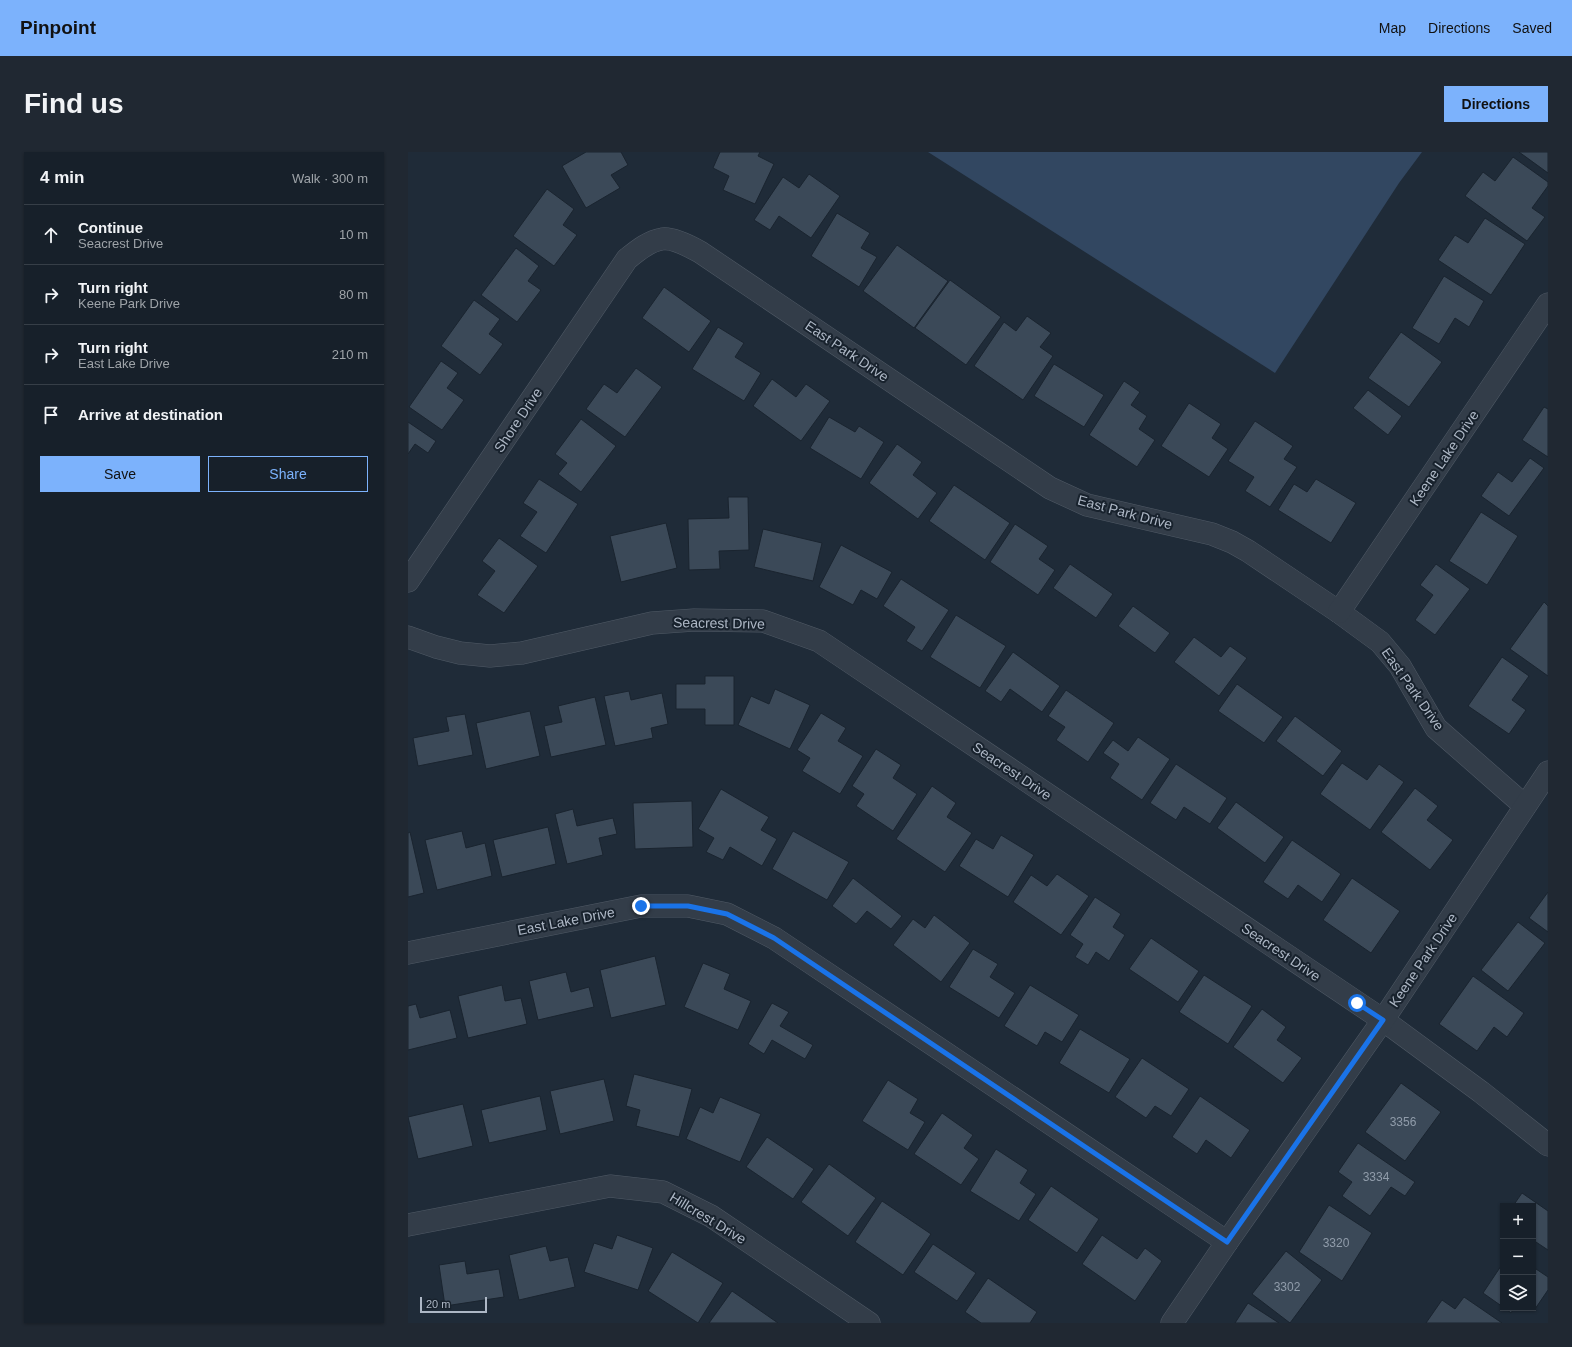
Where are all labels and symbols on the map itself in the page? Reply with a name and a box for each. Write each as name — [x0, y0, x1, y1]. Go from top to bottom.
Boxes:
street label: East Park Drive — [802, 317, 892, 385]
street label: Shore Drive — [491, 385, 545, 455]
street label: Keene Lake Drive — [1406, 407, 1482, 509]
street label: East Park Drive — [1076, 492, 1174, 532]
street label: Seacrest Drive — [673, 614, 765, 632]
street label: East Park Drive — [1379, 645, 1448, 734]
street label: Seacrest Drive — [969, 739, 1055, 803]
route end — [632, 897, 650, 915]
street label: East Lake Drive — [516, 904, 616, 938]
street label: Keene Park Drive — [1386, 910, 1460, 1010]
street label: Seacrest Drive — [1238, 920, 1324, 984]
route start — [1348, 994, 1366, 1012]
house number: 3356 — [1390, 1115, 1417, 1129]
house number: 3334 — [1363, 1170, 1390, 1184]
street label: Hillcrest Drive — [667, 1189, 749, 1247]
house number: 3320 — [1323, 1236, 1350, 1250]
house number: 3302 — [1274, 1280, 1301, 1294]
scale bar — [420, 1295, 487, 1314]

